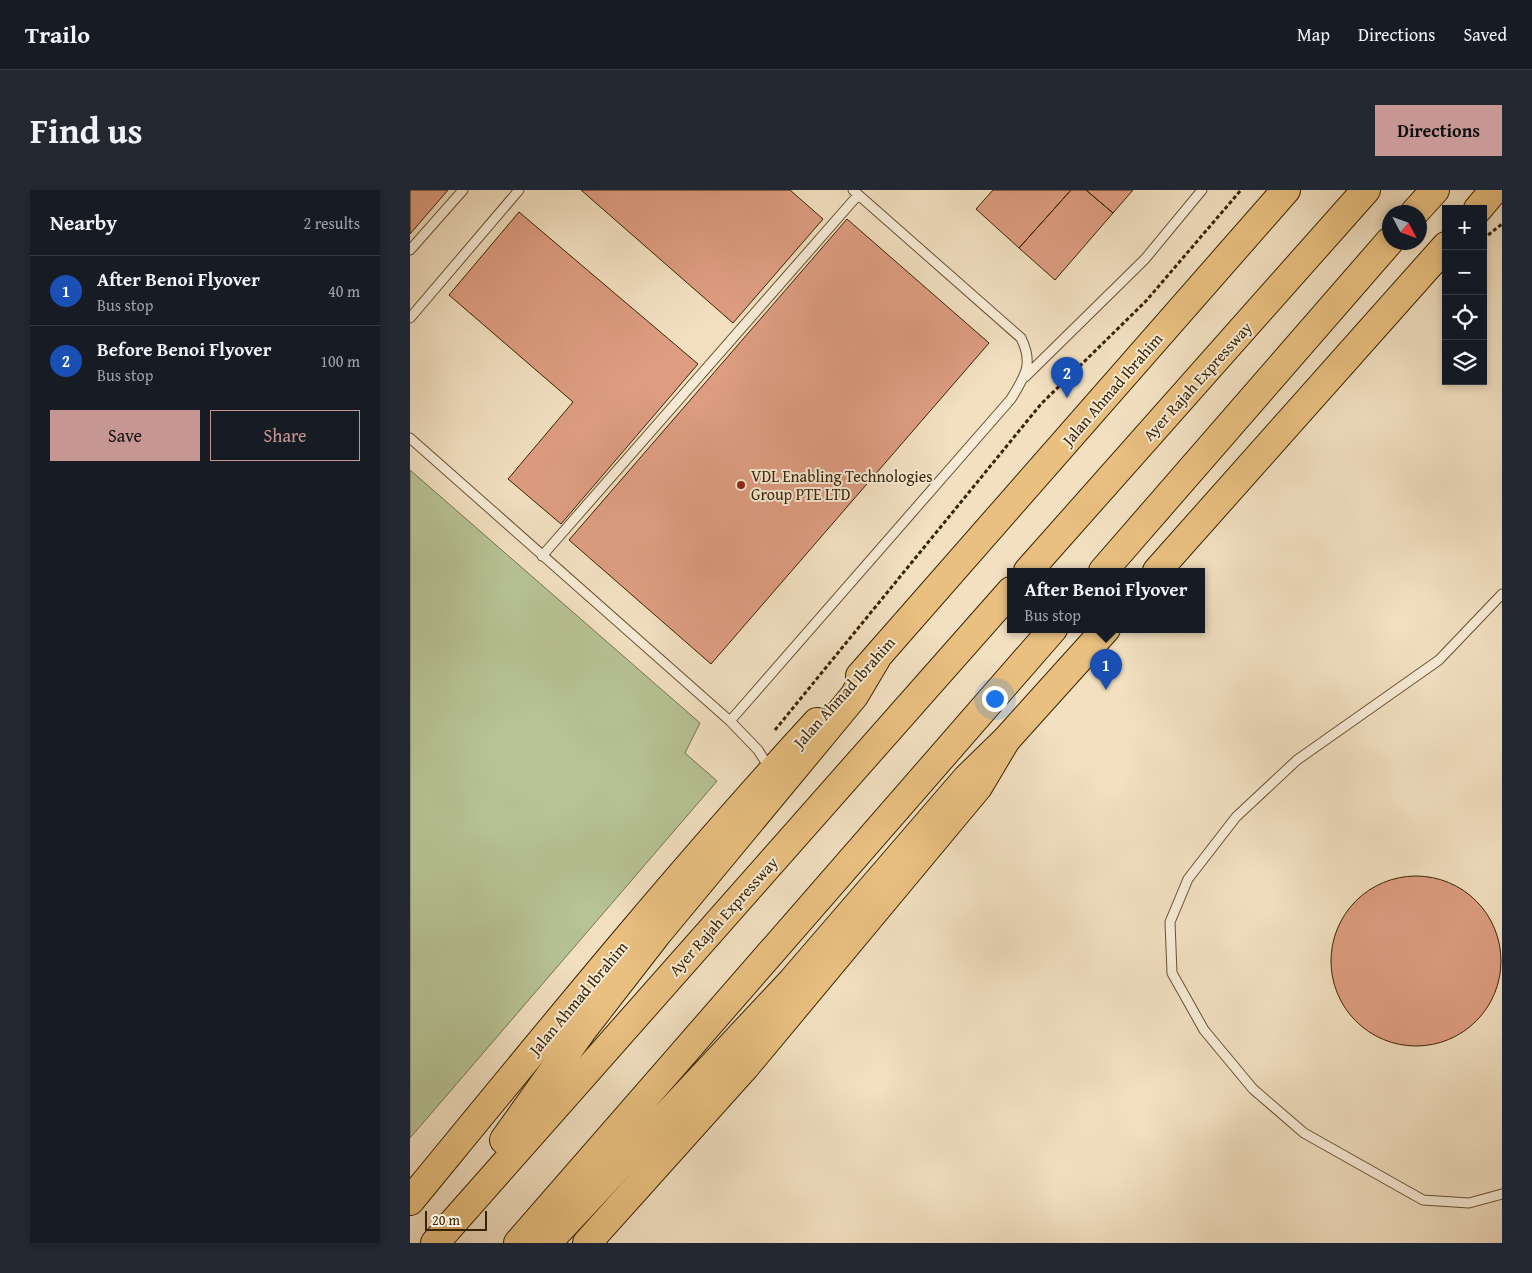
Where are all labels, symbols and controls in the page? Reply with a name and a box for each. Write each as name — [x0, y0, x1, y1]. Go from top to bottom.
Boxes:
text: Trailo — [25, 17, 90, 52]
text: Map — [1297, 21, 1330, 48]
text: Directions — [1358, 21, 1435, 48]
text: Saved — [1463, 21, 1507, 48]
text: Find us — [30, 105, 143, 156]
button: Directions — [1375, 105, 1502, 156]
north arrow — [1382, 205, 1427, 250]
map controls — [1442, 205, 1487, 385]
button: + — [1442, 205, 1487, 250]
text: Nearby — [50, 207, 117, 238]
text: 2 results — [303, 211, 360, 235]
button: − — [1442, 250, 1487, 295]
text: After Benoi Flyover — [97, 265, 260, 293]
text: 1 — [62, 279, 70, 303]
text: 40 m — [328, 279, 360, 303]
text: Bus stop — [97, 293, 153, 317]
button: locate — [1442, 295, 1487, 340]
street label: Ayer Rajah Expressway — [1137, 316, 1257, 446]
street label: Jalan Ahmad Ibrahim — [1055, 327, 1168, 452]
text: Before Benoi Flyover — [97, 335, 271, 363]
button: layers — [1442, 340, 1487, 385]
text: 2 — [62, 349, 70, 373]
text: 100 m — [320, 349, 360, 373]
pin: 2 — [1051, 357, 1083, 398]
text: Bus stop — [97, 363, 153, 387]
button: Save — [50, 410, 200, 461]
button: Share — [210, 410, 360, 461]
place label: VDL Enabling Technologies Group PTE LTD — [751, 464, 933, 506]
marker: VDL Enabling Technologies Group PTE LTD — [735, 479, 747, 491]
popup — [1007, 568, 1205, 633]
text: After Benoi Flyover — [1025, 575, 1187, 603]
text: Bus stop — [1025, 603, 1081, 627]
street label: Jalan Ahmad Ibrahim — [786, 631, 901, 754]
pin: 1 — [1090, 649, 1122, 690]
your location — [982, 686, 1008, 712]
street label: Ayer Rajah Expressway — [663, 851, 783, 981]
street label: Jalan Ahmad Ibrahim — [522, 936, 633, 1062]
scale bar — [425, 1208, 488, 1231]
text: 20 m — [432, 1210, 460, 1230]

